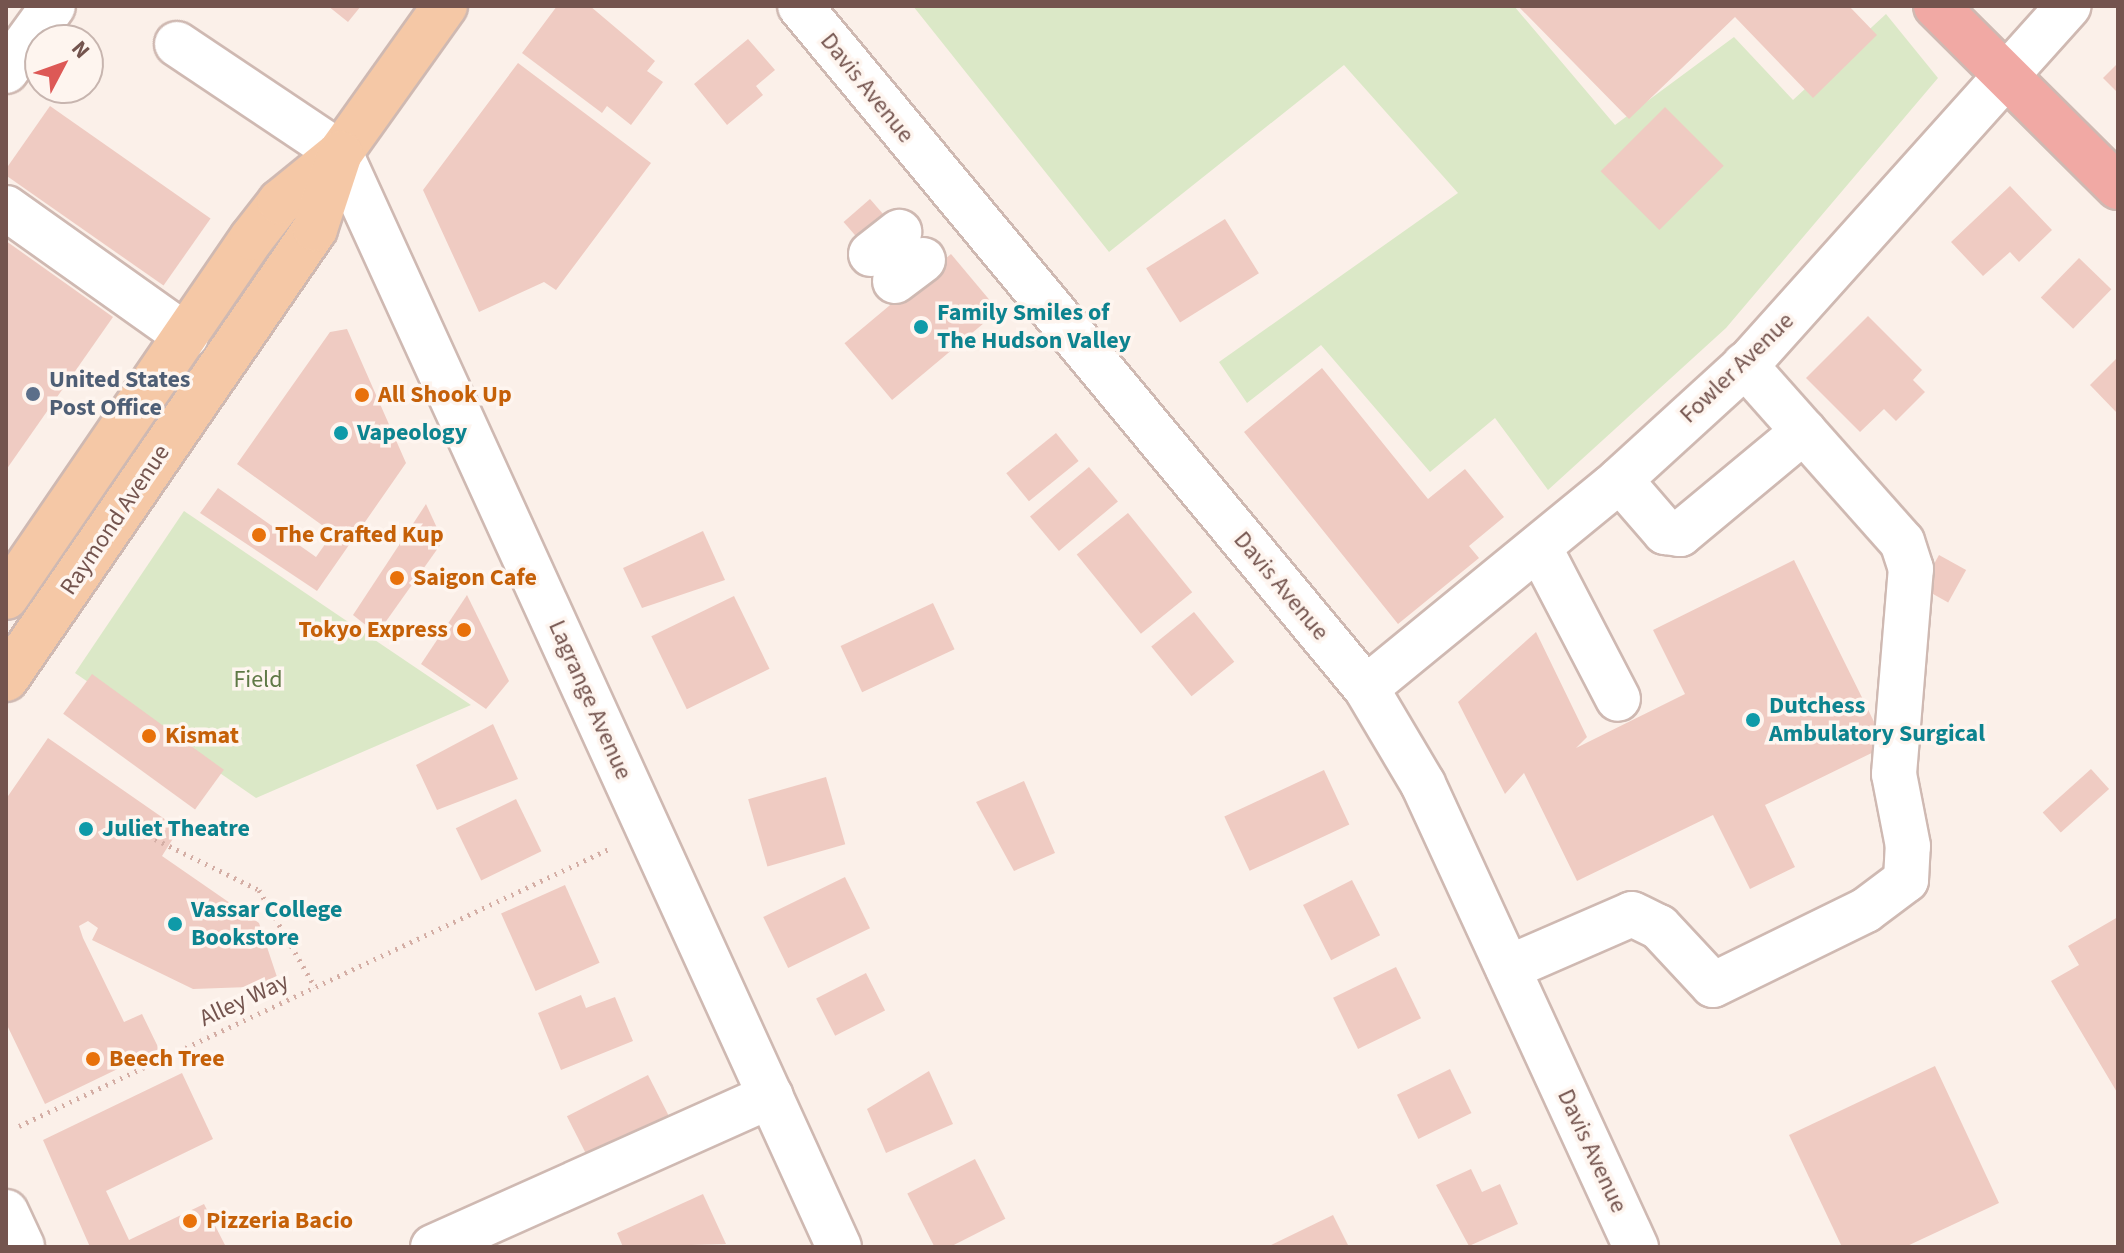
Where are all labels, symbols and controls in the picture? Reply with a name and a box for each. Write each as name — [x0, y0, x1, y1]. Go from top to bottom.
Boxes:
north arrow — [24, 24, 104, 104]
street label: Davis Avenue — [814, 27, 920, 149]
text: N — [64, 34, 97, 66]
place label: Family Smiles of The Hudson Valley — [937, 299, 1131, 355]
street label: Fowler Avenue — [1674, 307, 1800, 429]
marker: Family Smiles of The Hudson Valley — [912, 318, 930, 336]
place label: United States Post Office — [49, 366, 190, 422]
place label: All Shook Up — [378, 381, 512, 409]
marker: United States Post Office — [24, 385, 42, 403]
marker: All Shook Up — [353, 386, 371, 404]
place label: Vapeology — [357, 419, 467, 447]
marker: Vapeology — [332, 424, 350, 442]
street label: Raymond Avenue — [54, 439, 176, 601]
place label: The Crafted Kup — [275, 521, 444, 549]
marker: The Crafted Kup — [250, 526, 268, 544]
street label: Davis Avenue — [1227, 526, 1335, 646]
place label: Saigon Cafe — [413, 564, 537, 592]
marker: Saigon Cafe — [388, 569, 406, 587]
place label: Tokyo Express — [298, 616, 448, 644]
street label: Lagrange Avenue — [542, 616, 638, 784]
marker: Tokyo Express — [455, 621, 473, 639]
park label: Field — [233, 666, 283, 694]
place label: Dutchess Ambulatory Surgical — [1769, 692, 1985, 748]
marker: Dutchess Ambulatory Surgical — [1744, 711, 1762, 729]
place label: Kismat — [165, 722, 239, 750]
marker: Kismat — [140, 727, 158, 745]
place label: Juliet Theatre — [102, 815, 250, 843]
marker: Juliet Theatre — [77, 820, 95, 838]
place label: Vassar College Bookstore — [191, 896, 342, 952]
marker: Vassar College Bookstore — [166, 915, 184, 933]
street label: Alley Way — [195, 967, 293, 1033]
place label: Beech Tree — [109, 1045, 225, 1073]
marker: Beech Tree — [84, 1050, 102, 1068]
street label: Davis Avenue — [1551, 1085, 1633, 1217]
place label: Pizzeria Bacio — [206, 1207, 353, 1235]
marker: Pizzeria Bacio — [181, 1212, 199, 1230]

